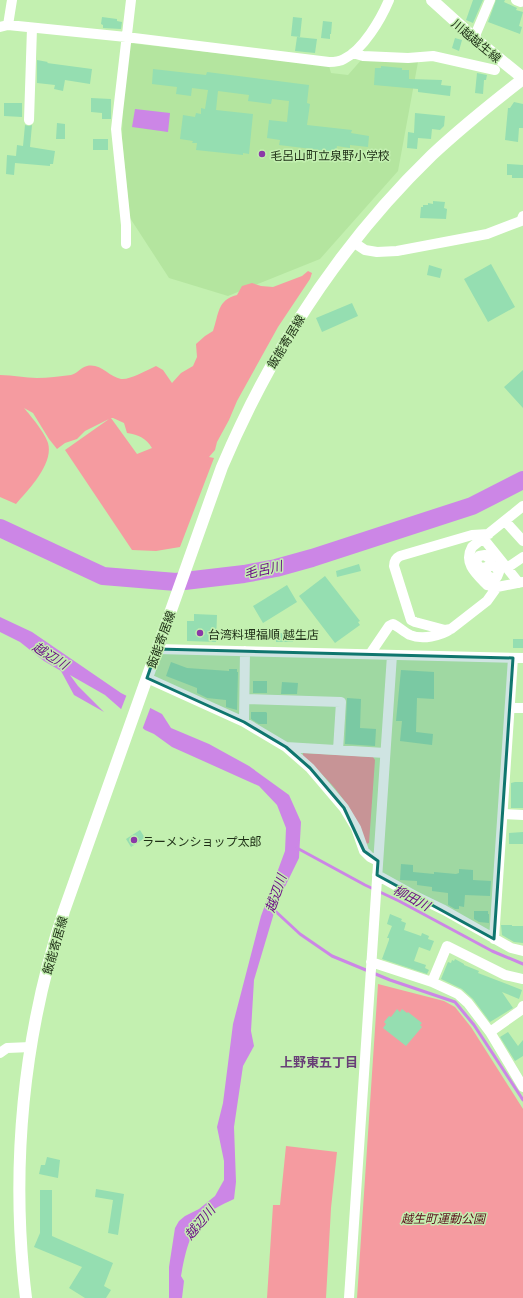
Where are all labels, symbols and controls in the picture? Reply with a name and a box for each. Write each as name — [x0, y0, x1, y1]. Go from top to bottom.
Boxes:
street label: 川越越生線 — [449, 14, 505, 66]
place label: 毛呂山町立泉野小学校 — [270, 146, 390, 163]
marker: 毛呂山町立泉野小学校 — [257, 149, 267, 159]
street label: 飯能寄居線 — [262, 311, 308, 371]
water label: 毛呂川 — [242, 555, 286, 583]
street label: 飯能寄居線 — [142, 608, 178, 670]
place label: 台湾料理福順 越生店 — [208, 625, 319, 642]
marker: 台湾料理福順 越生店 — [195, 628, 205, 638]
water label: 越辺川 — [29, 637, 74, 674]
place label: ラーメンショップ太郎 — [142, 832, 262, 849]
marker: ラーメンショップ太郎 — [129, 835, 139, 845]
water label: 越辺川 — [260, 870, 291, 915]
water label: 柳田川 — [390, 879, 435, 915]
street label: 飯能寄居線 — [38, 914, 70, 976]
district label: 上野東五丁目 — [280, 1052, 358, 1071]
water label: 越辺川 — [179, 1199, 220, 1243]
park label: 越生町運動公園 — [401, 1209, 487, 1226]

